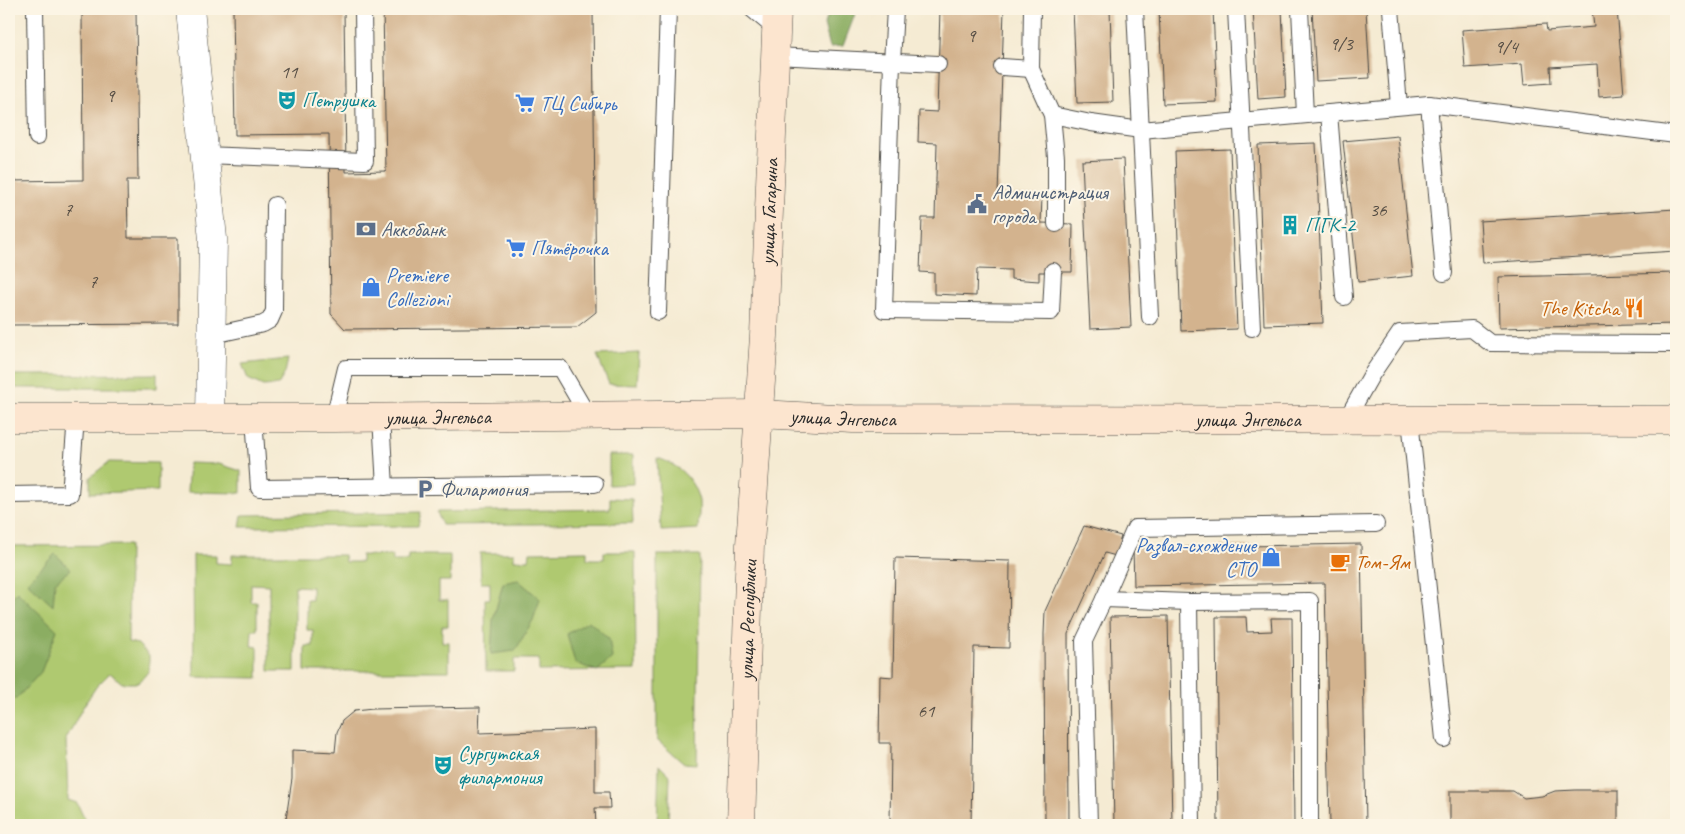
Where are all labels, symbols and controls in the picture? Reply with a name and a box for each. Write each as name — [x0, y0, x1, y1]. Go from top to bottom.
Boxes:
house number: 9 — [967, 24, 977, 48]
house number: 9/3 — [1329, 32, 1354, 56]
house number: 9/4 — [1494, 35, 1520, 59]
house number: 11 — [280, 60, 299, 84]
house number: 9 — [106, 84, 116, 108]
place label: Петрушка — [302, 87, 377, 113]
theatre icon: Петрушка — [276, 89, 298, 111]
place label: ТЦ Сибирь — [540, 90, 618, 116]
supermarket icon: ТЦ Сибирь — [514, 92, 536, 114]
street label: улица Гагарина — [754, 156, 784, 267]
place label: Администрация города — [992, 179, 1109, 229]
public building icon: Администрация города — [966, 193, 988, 215]
house number: 7 — [64, 198, 74, 222]
house number: 36 — [1369, 198, 1388, 222]
place label: ПГК-2 — [1305, 212, 1357, 238]
building icon: ПГК-2 — [1279, 214, 1301, 236]
place label: Аккобанк — [381, 216, 447, 242]
bank icon: Аккобанк — [355, 218, 377, 240]
place label: Пятёрочка — [531, 235, 610, 261]
supermarket icon: Пятёрочка — [505, 237, 527, 259]
place label: Premiere Collezioni — [386, 262, 452, 312]
house number: 7 — [89, 270, 99, 294]
shop icon: Premiere Collezioni — [360, 276, 382, 298]
place label: The Kitcha — [1540, 295, 1621, 321]
restaurant icon: The Kitcha — [1623, 297, 1645, 319]
street label: улица Энгельса — [787, 403, 897, 432]
street label: улица Энгельса — [383, 404, 493, 431]
street label: улица Энгельса — [1193, 406, 1302, 433]
place label: Филармония — [440, 476, 529, 502]
parking icon: Филармония — [414, 478, 436, 500]
place label: Развал-схождение СТО — [1136, 532, 1259, 582]
shop icon: Развал-схождение СТО — [1260, 546, 1282, 568]
place label: Том-Ям — [1355, 549, 1411, 575]
cafe icon: Том-Ям — [1329, 551, 1351, 573]
street label: улица Республики — [733, 558, 763, 683]
house number: 61 — [917, 699, 936, 723]
place label: Сургутская филармония — [458, 740, 543, 790]
theatre icon: Сургутская филармония — [432, 754, 454, 776]

